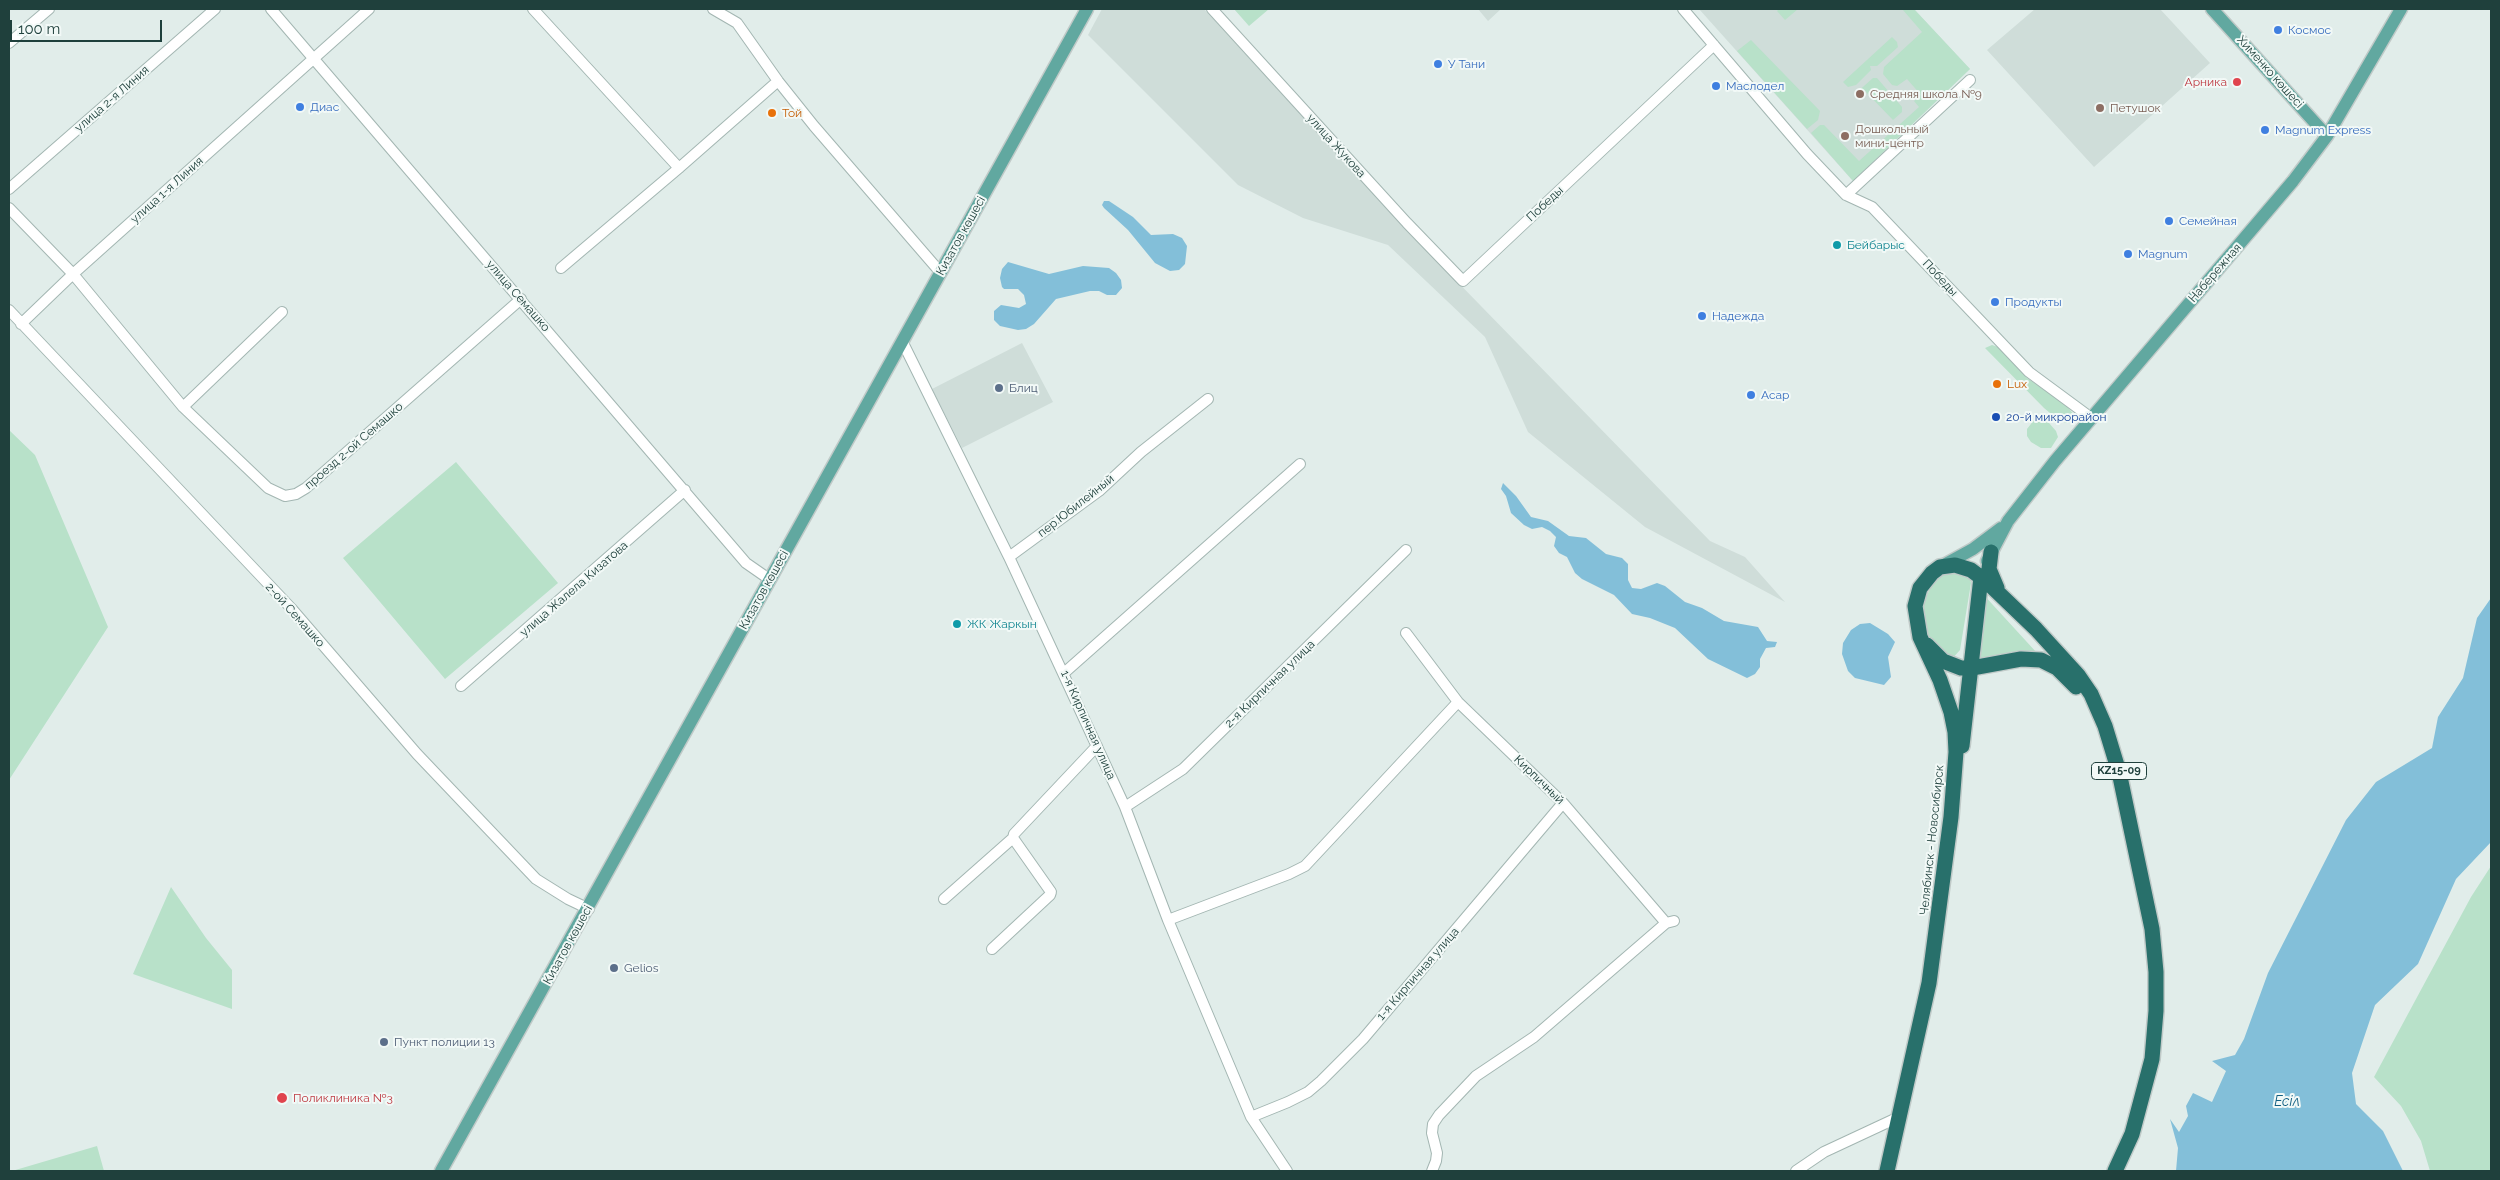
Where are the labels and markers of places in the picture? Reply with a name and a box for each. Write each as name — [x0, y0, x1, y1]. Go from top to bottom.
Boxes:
place label: Космос — [2288, 23, 2331, 37]
marker: Космос — [2272, 24, 2284, 36]
place label: У Тани — [1448, 57, 1485, 71]
marker: У Тани — [1432, 58, 1444, 70]
place label: Арника — [2185, 75, 2227, 89]
marker: Арника — [2231, 76, 2243, 88]
place label: Маслодел — [1726, 79, 1784, 93]
marker: Маслодел — [1710, 80, 1722, 92]
place label: Средняя школа №9 — [1870, 87, 1982, 101]
marker: Средняя школа №9 — [1854, 88, 1866, 100]
place label: Диас — [310, 100, 339, 114]
marker: Диас — [294, 101, 306, 113]
place label: Петушок — [2110, 101, 2161, 115]
marker: Петушок — [2094, 102, 2106, 114]
place label: Той — [782, 106, 802, 120]
marker: Той — [766, 107, 778, 119]
place label: Дошкольный мини-центр — [1855, 122, 1929, 150]
place label: Magnum Express — [2275, 123, 2371, 137]
marker: Magnum Express — [2259, 124, 2271, 136]
marker: Дошкольный мини-центр — [1839, 130, 1851, 142]
place label: Семейная — [2179, 214, 2237, 228]
marker: Семейная — [2163, 215, 2175, 227]
place label: Бейбарыс — [1847, 238, 1905, 252]
marker: Бейбарыс — [1831, 239, 1843, 251]
place label: Magnum — [2138, 247, 2188, 261]
marker: Magnum — [2122, 248, 2134, 260]
place label: Продукты — [2005, 295, 2062, 309]
marker: Продукты — [1989, 296, 2001, 308]
place label: Надежда — [1712, 309, 1764, 323]
marker: Надежда — [1696, 310, 1708, 322]
place label: Lux — [2007, 377, 2027, 391]
marker: Lux — [1991, 378, 2003, 390]
place label: Блиц — [1009, 381, 1038, 395]
marker: Блиц — [993, 382, 1005, 394]
place label: Асар — [1761, 388, 1789, 402]
marker: Асар — [1745, 389, 1757, 401]
place label: 20-й микрорайон — [2006, 410, 2106, 424]
marker: 20-й микрорайон — [1990, 411, 2002, 423]
place label: ЖК Жаркын — [967, 617, 1037, 631]
marker: ЖК Жаркын — [951, 618, 963, 630]
place label: Gelios — [624, 961, 658, 975]
marker: Gelios — [608, 962, 620, 974]
place label: Пункт полиции 13 — [394, 1035, 495, 1049]
marker: Пункт полиции 13 — [378, 1036, 390, 1048]
marker: Поликлиника №3 — [275, 1091, 289, 1105]
place label: Поликлиника №3 — [293, 1091, 393, 1105]

